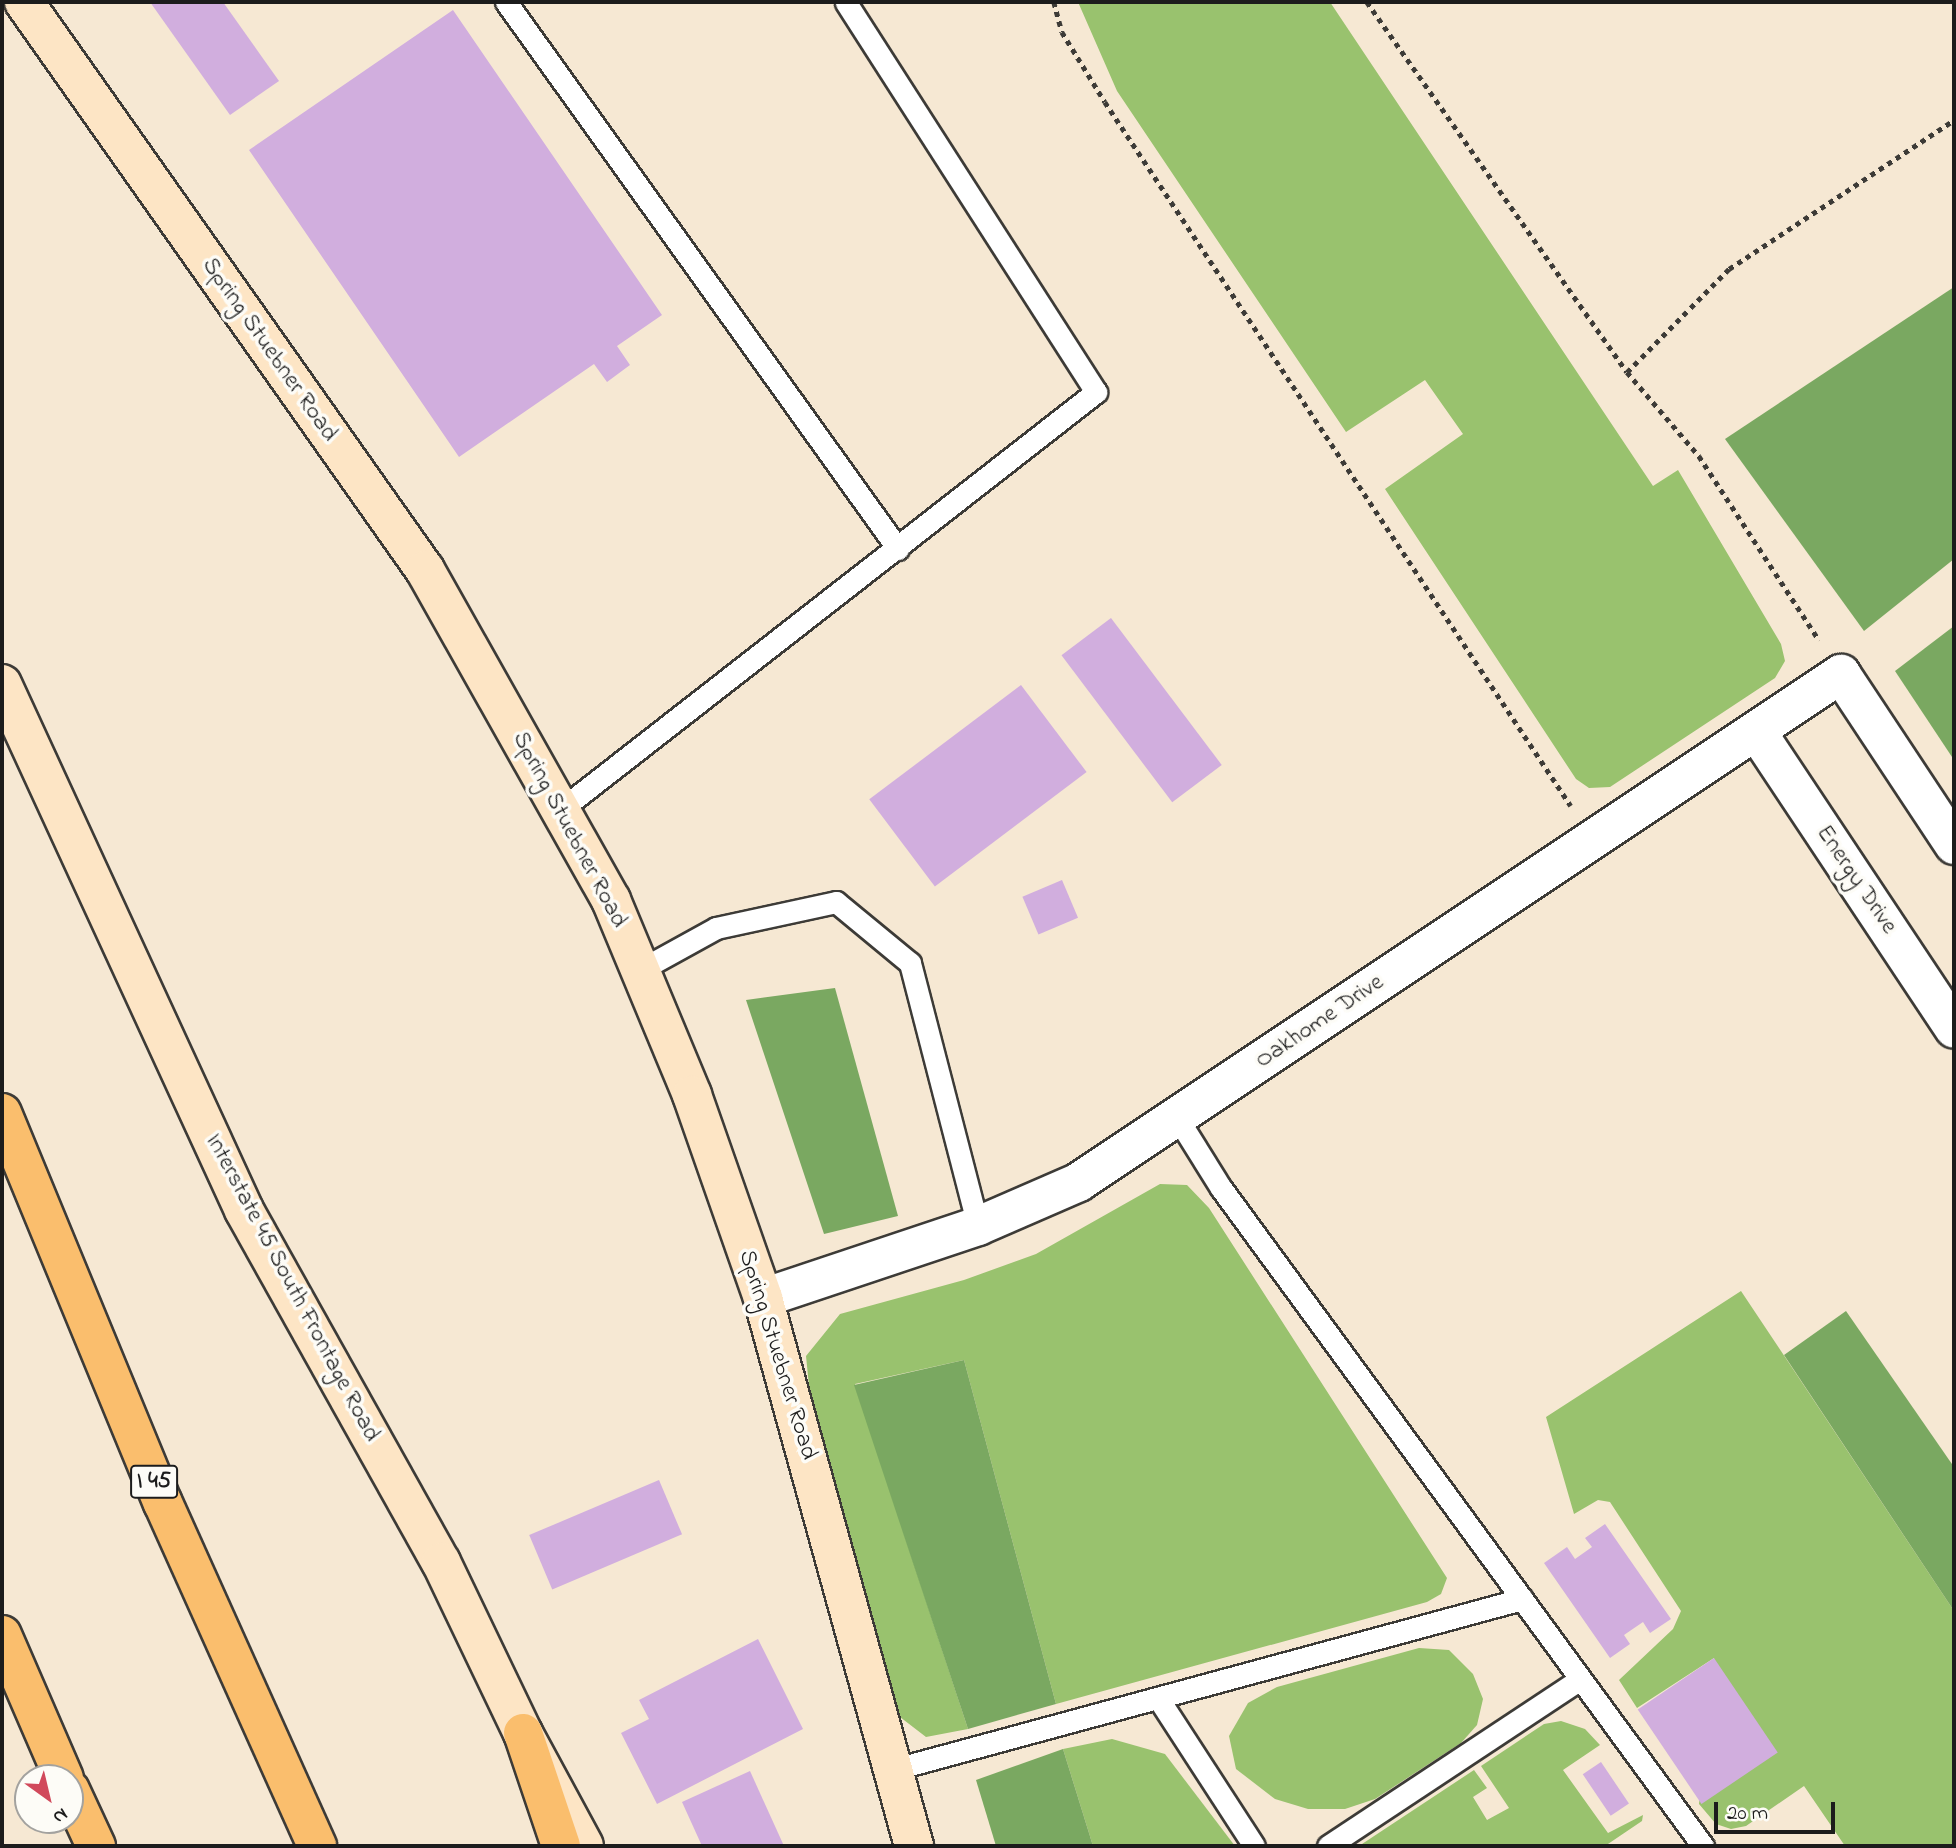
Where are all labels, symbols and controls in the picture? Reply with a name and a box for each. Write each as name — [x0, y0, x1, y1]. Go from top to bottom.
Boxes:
street label: Spring Stuebner Road — [195, 253, 343, 447]
street label: Spring Stuebner Road — [505, 727, 633, 933]
street label: Energy Drive — [1809, 820, 1903, 940]
street label: Oakhome Drive — [1250, 969, 1390, 1075]
street label: Interstate 45 South Frontage Road — [198, 1129, 386, 1447]
street label: Spring Stuebner Road — [731, 1247, 823, 1463]
road number: I 45 — [130, 1462, 178, 1502]
north arrow — [14, 1764, 84, 1834]
scale bar — [1718, 1788, 1839, 1832]
text: 20 m — [1727, 1799, 1768, 1829]
text: N — [47, 1800, 73, 1830]

